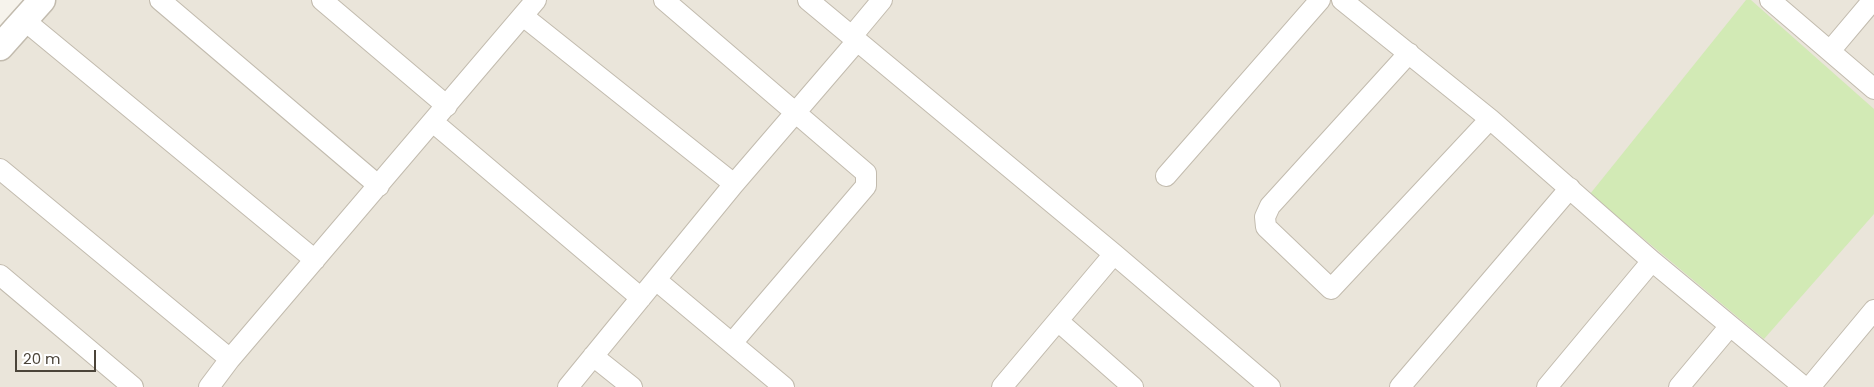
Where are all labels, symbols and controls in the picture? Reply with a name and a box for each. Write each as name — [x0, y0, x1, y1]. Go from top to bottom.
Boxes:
scale bar — [18, 340, 99, 372]
text: 20 m — [23, 348, 61, 369]

